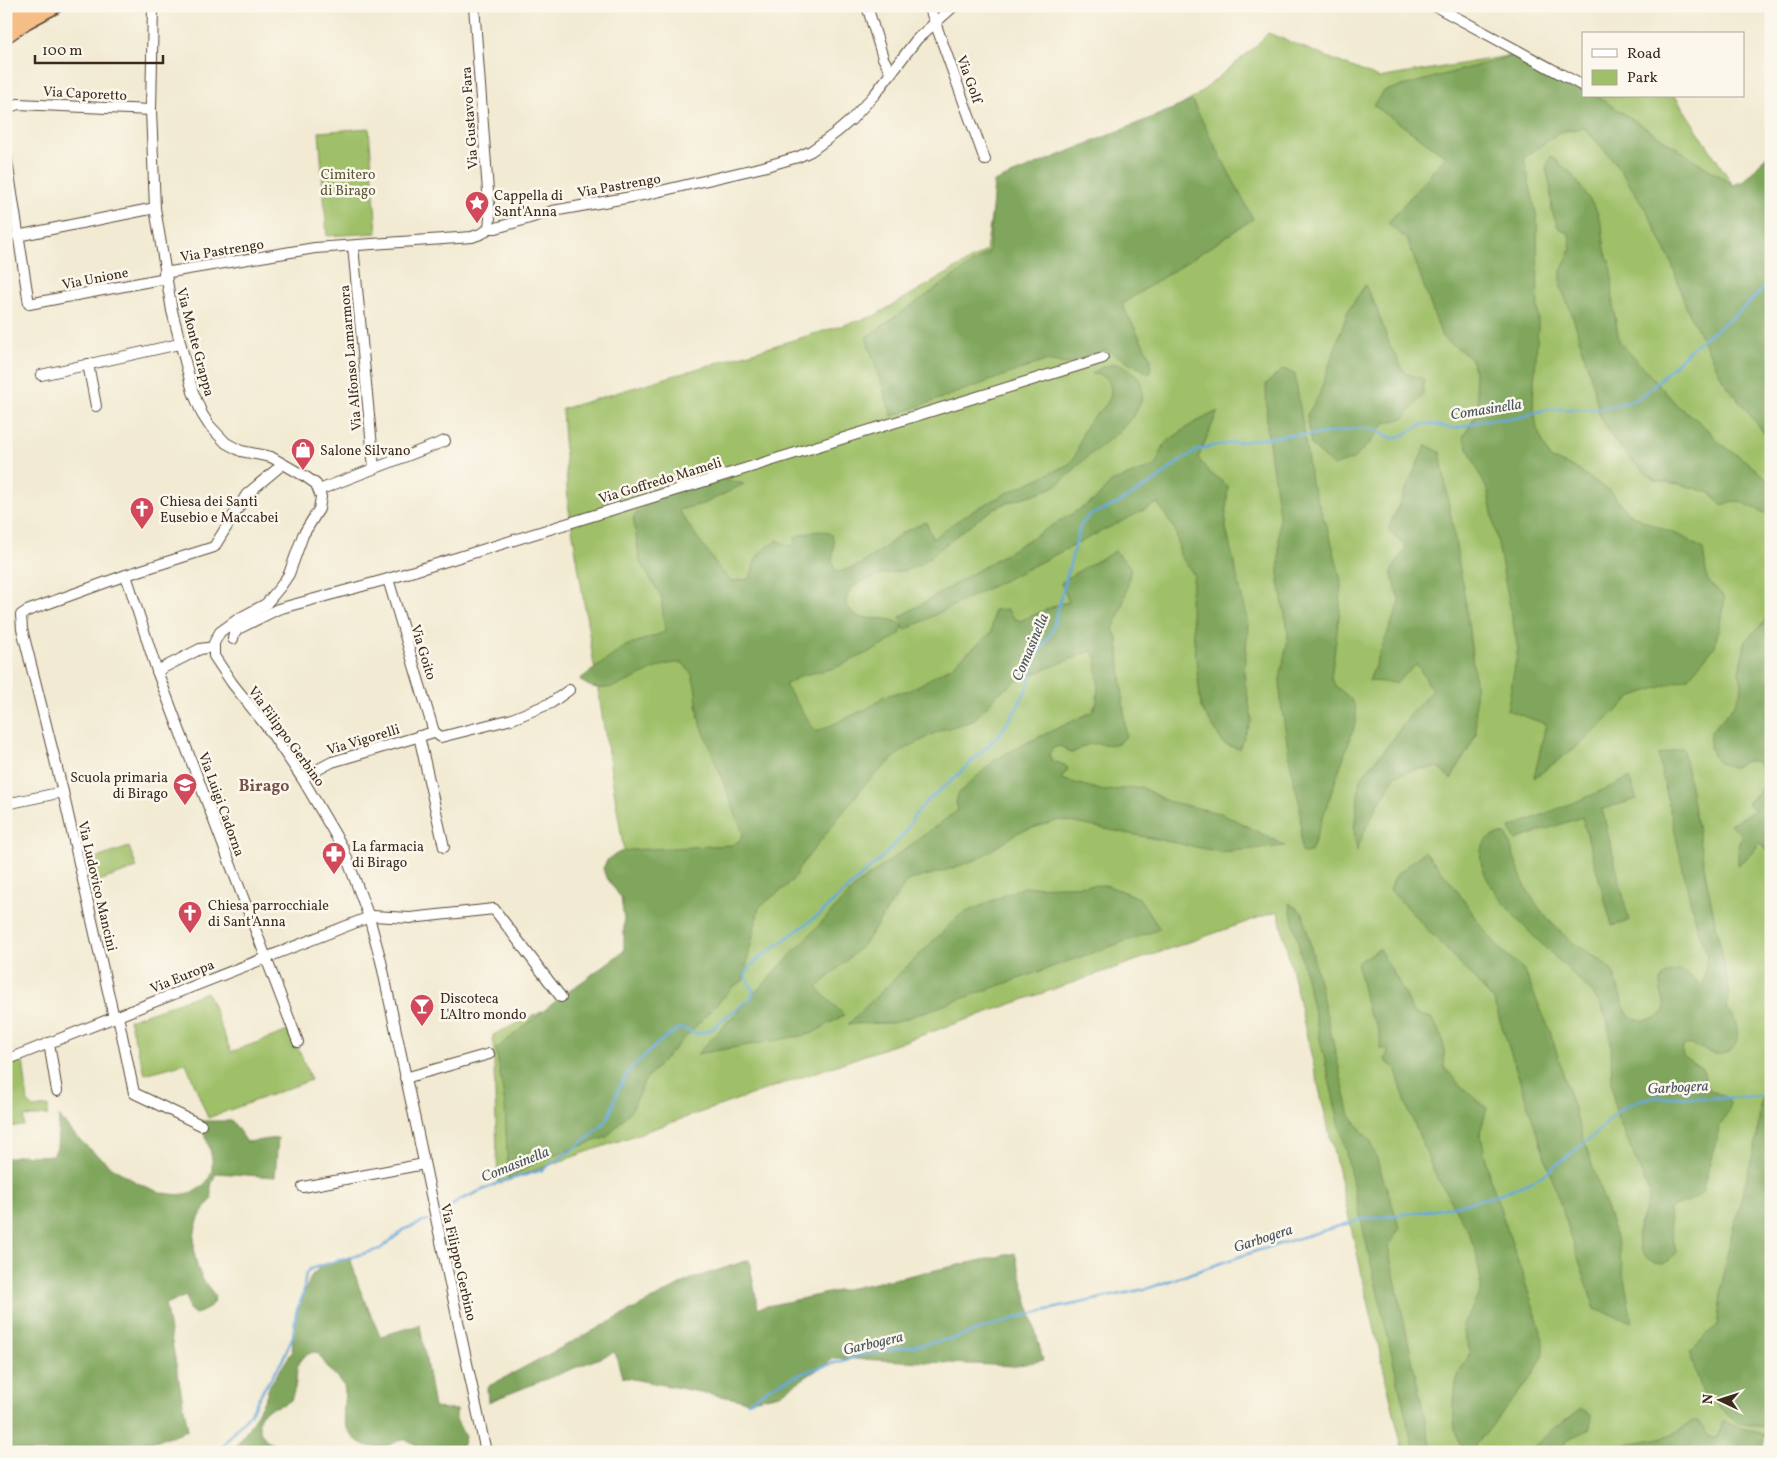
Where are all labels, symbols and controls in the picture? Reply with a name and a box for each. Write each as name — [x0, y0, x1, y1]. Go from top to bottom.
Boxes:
scale bar — [35, 32, 162, 64]
legend — [1582, 32, 1744, 98]
text: 100 m — [42, 41, 82, 62]
text: Road — [1627, 44, 1661, 65]
street label: Via Golf — [951, 53, 986, 107]
street label: Via Gustavo Fara — [457, 66, 484, 170]
text: Park — [1627, 68, 1658, 89]
street label: Via Caporetto — [42, 83, 127, 106]
park label: Cimitero di Birago — [320, 166, 376, 201]
street label: Via Pastrengo — [576, 170, 662, 203]
place label: Cappella di Sant'Anna — [494, 187, 563, 222]
place icon: Cappella di Sant'Anna — [464, 190, 490, 224]
street label: Via Pastrengo — [179, 235, 265, 267]
street label: Via Unione — [60, 264, 131, 295]
street label: Via Alfonso Lamarmora — [336, 284, 367, 432]
street label: Via Monte Grappa — [171, 286, 218, 399]
water label: Comasinella — [1449, 394, 1523, 426]
shop icon: Salone Silvano — [290, 437, 316, 471]
place label: Salone Silvano — [320, 442, 410, 461]
street label: Via Goffredo Mameli — [596, 454, 724, 509]
place label: Chiesa dei Santi Eusebio e Maccabei — [160, 493, 279, 528]
church icon: Chiesa dei Santi Eusebio e Maccabei — [129, 496, 155, 530]
water label: Comasinella — [1008, 610, 1055, 685]
street label: Via Goito — [405, 622, 440, 682]
street label: Via Filippo Gerbino — [243, 683, 329, 791]
street label: Via Vigorelli — [325, 720, 402, 761]
street label: Via Luigi Cadorna — [193, 750, 248, 859]
place label: Scuola primaria di Birago — [70, 769, 168, 804]
school or university icon: Scuola primaria di Birago — [172, 772, 198, 806]
district label: Birago — [239, 776, 289, 798]
street label: Via Ludovico Mancini — [72, 819, 121, 953]
place label: La farmacia di Birago — [352, 838, 424, 873]
pharmacy icon: La farmacia di Birago — [321, 841, 347, 875]
place label: Chiesa parrocchiale di Sant'Anna — [208, 897, 329, 932]
church icon: Chiesa parrocchiale di Sant'Anna — [177, 900, 203, 934]
street label: Via Europa — [148, 956, 217, 999]
place label: Discoteca L'Altro mondo — [440, 990, 526, 1025]
bar icon: Discoteca L'Altro mondo — [409, 993, 435, 1027]
water label: Garbogera — [1647, 1076, 1709, 1101]
water label: Comasinella — [478, 1142, 553, 1189]
street label: Via Filippo Gerbino — [435, 1202, 480, 1323]
water label: Garbogera — [1231, 1220, 1296, 1259]
water label: Garbogera — [841, 1327, 905, 1362]
north arrow — [1694, 1376, 1744, 1426]
text: N — [1699, 1393, 1718, 1405]

